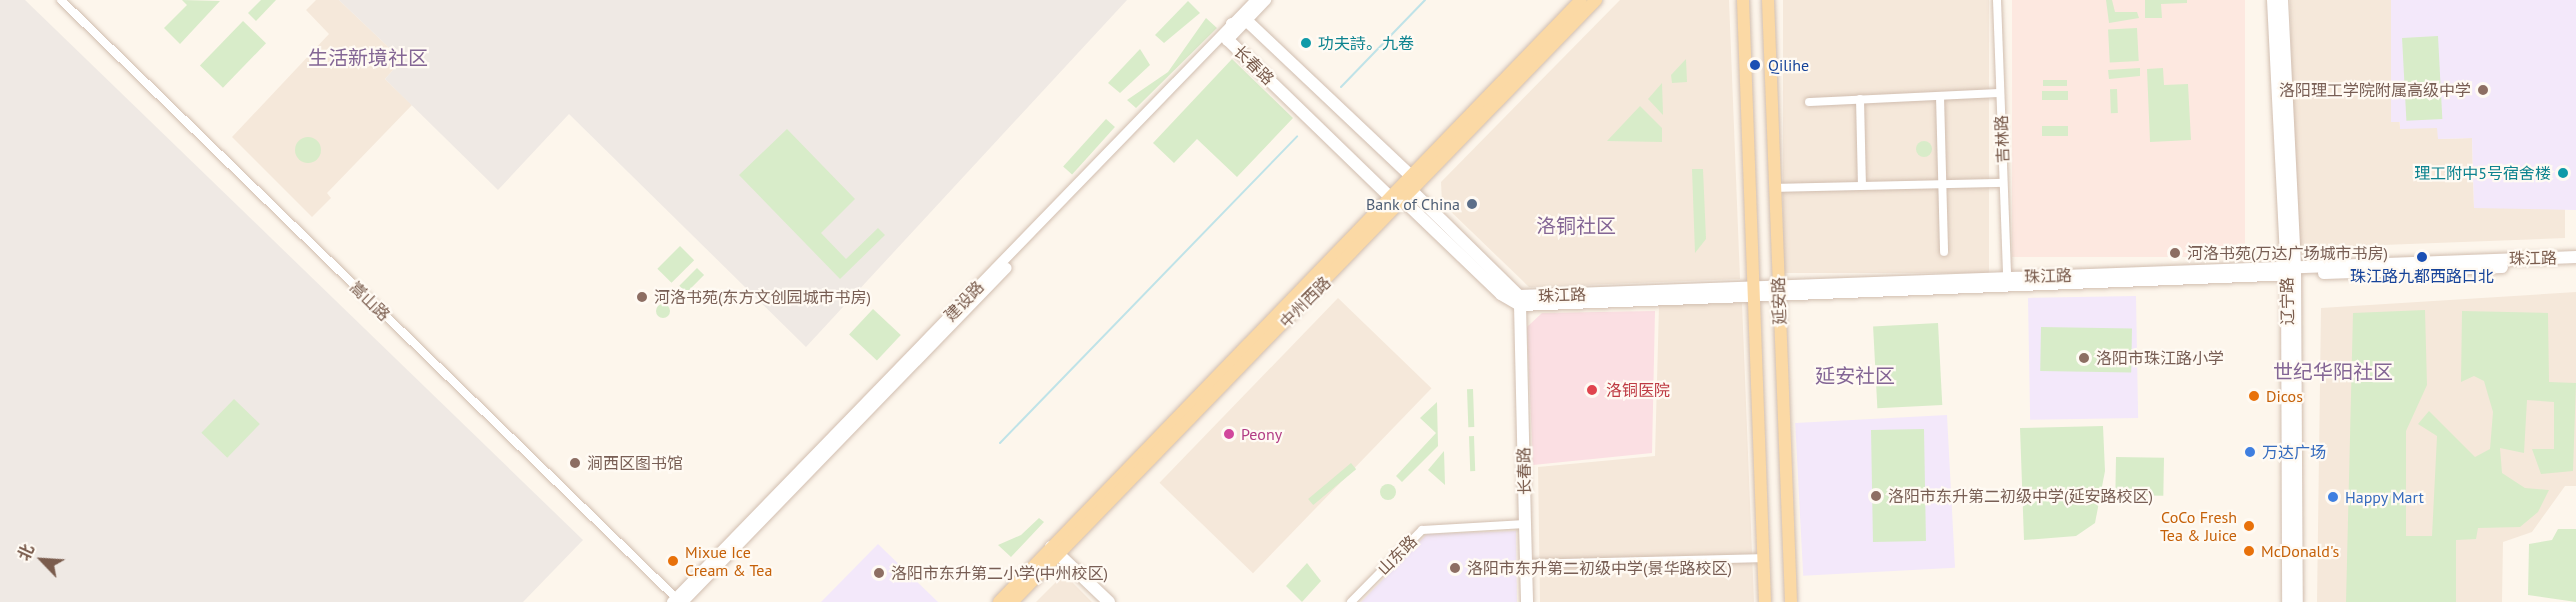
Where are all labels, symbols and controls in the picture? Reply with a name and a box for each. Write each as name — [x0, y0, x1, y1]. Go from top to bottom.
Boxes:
place label: 功夫詩。九卷 — [1318, 33, 1414, 53]
marker: 功夫詩。九卷 — [1299, 36, 1313, 50]
street label: 长春路 — [1230, 41, 1278, 89]
district label: 生活新境社区 — [308, 46, 428, 70]
place label: Qilihe — [1768, 55, 1809, 75]
marker: Qilihe — [1746, 56, 1764, 74]
place label: 洛阳理工学院附属高级中学 — [2279, 80, 2471, 100]
marker: 洛阳理工学院附属高级中学 — [2476, 83, 2490, 97]
street label: 吉林路 — [1992, 115, 2012, 163]
place label: 理工附中5号宿舍楼 — [2414, 163, 2551, 183]
marker: 理工附中5号宿舍楼 — [2556, 166, 2570, 180]
place label: Bank of China — [1365, 194, 1460, 214]
marker: Bank of China — [1465, 197, 1479, 211]
district label: 洛铜社区 — [1536, 214, 1616, 238]
place label: 河洛书苑(万达广场城市书房) — [2187, 243, 2388, 263]
marker: 河洛书苑(万达广场城市书房) — [2168, 246, 2182, 260]
street label: 珠江路 — [2509, 248, 2557, 268]
marker: 珠江路九都西路口北 — [2415, 250, 2429, 264]
street label: 珠江路 — [2024, 266, 2072, 286]
place label: 珠江路九都西路口北 — [2350, 266, 2494, 286]
street label: 中州西路 — [1276, 273, 1334, 331]
street label: 嵩山路 — [346, 277, 394, 325]
street label: 建设路 — [940, 277, 988, 325]
street label: 延安路 — [1769, 277, 1789, 325]
street label: 辽宁路 — [2277, 277, 2297, 325]
street label: 珠江路 — [1538, 285, 1586, 305]
place label: 河洛书苑(东方文创园城市书房) — [654, 287, 871, 307]
marker: 河洛书苑(东方文创园城市书房) — [635, 290, 649, 304]
place label: 洛阳市珠江路小学 — [2096, 348, 2224, 368]
marker: 洛阳市珠江路小学 — [2077, 351, 2091, 365]
district label: 世纪华阳社区 — [2273, 360, 2393, 384]
district label: 延安社区 — [1815, 364, 1895, 388]
place label: 洛铜医院 — [1606, 380, 1670, 400]
marker: 洛铜医院 — [1583, 381, 1601, 399]
place label: Dicos — [2266, 386, 2303, 406]
marker: Dicos — [2247, 389, 2261, 403]
place label: Peony — [1241, 424, 1282, 444]
marker: Peony — [1222, 427, 1236, 441]
place label: 万达广场 — [2262, 442, 2326, 462]
marker: 万达广场 — [2243, 445, 2257, 459]
street label: 长春路 — [1514, 447, 1534, 495]
place label: 涧西区图书馆 — [587, 453, 683, 473]
marker: 涧西区图书馆 — [568, 456, 582, 470]
place label: 洛阳市东升第二初级中学(延安路校区) — [1888, 486, 2153, 506]
place label: Happy Mart — [2345, 487, 2424, 507]
marker: 洛阳市东升第二初级中学(延安路校区) — [1869, 489, 1883, 503]
marker: Happy Mart — [2326, 490, 2340, 504]
place label: CoCo Fresh Tea & Juice — [2160, 507, 2237, 545]
marker: CoCo Fresh Tea & Juice — [2242, 519, 2256, 533]
north arrow — [12, 530, 72, 590]
street label: 山东路 — [1373, 531, 1421, 579]
text: 北 — [13, 541, 38, 564]
place label: McDonald's — [2261, 541, 2339, 561]
place label: Mixue Ice Cream & Tea — [685, 542, 773, 580]
marker: McDonald's — [2242, 544, 2256, 558]
marker: Mixue Ice Cream & Tea — [666, 554, 680, 568]
place label: 洛阳市东升第二初级中学(景华路校区) — [1467, 558, 1732, 578]
marker: 洛阳市东升第二初级中学(景华路校区) — [1448, 561, 1462, 575]
place label: 洛阳市东升第二小学(中州校区) — [891, 563, 1108, 583]
marker: 洛阳市东升第二小学(中州校区) — [872, 566, 886, 580]

